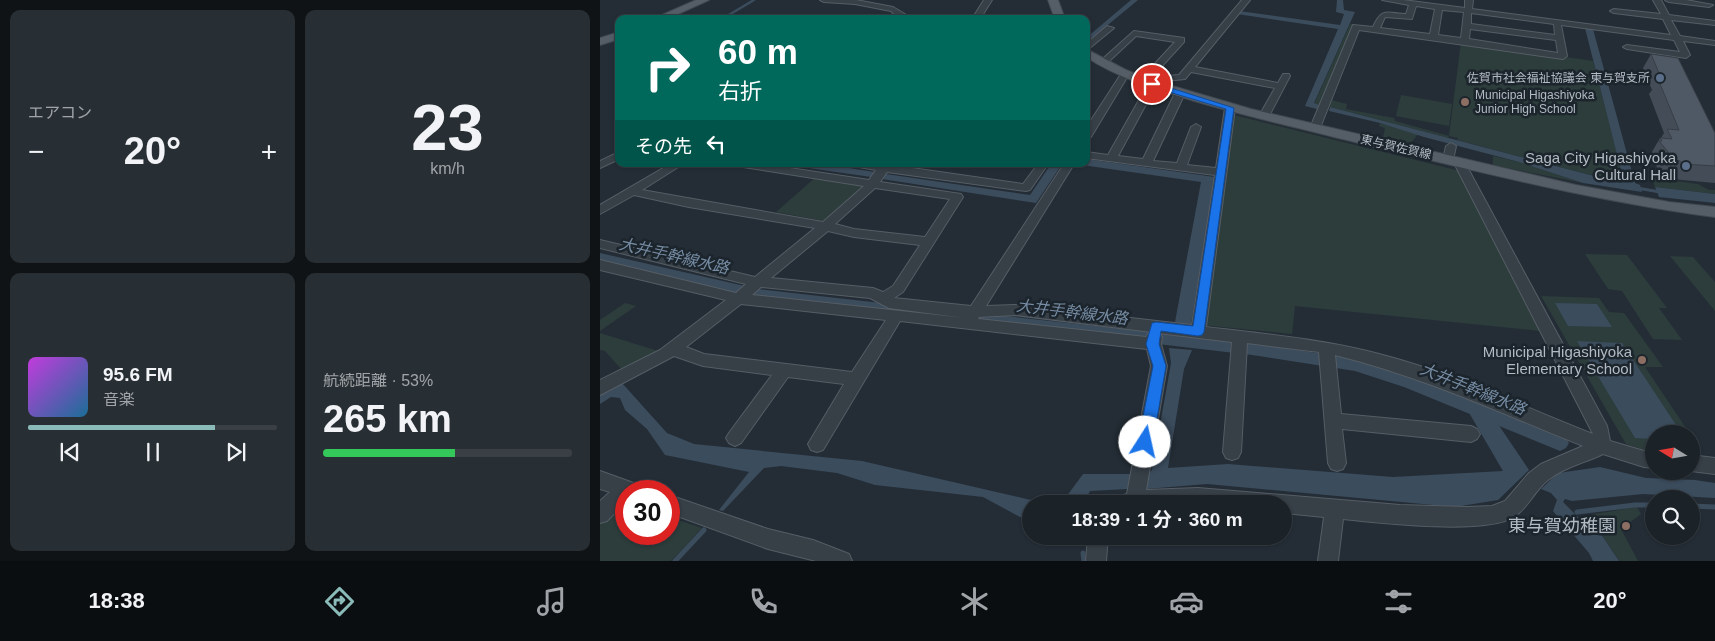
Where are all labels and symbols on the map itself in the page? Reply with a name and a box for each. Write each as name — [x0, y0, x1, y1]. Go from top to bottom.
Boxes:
pin — [1131, 63, 1173, 105]
place label: 佐賀市社会福祉協議会 東与賀支所 — [1467, 71, 1650, 85]
marker: 佐賀市社会福祉協議会 東与賀支所 — [1654, 72, 1666, 84]
place label: Municipal Higashiyoka Junior High School — [1475, 88, 1595, 116]
marker: Municipal Higashiyoka Junior High School — [1459, 96, 1471, 108]
street label: 東与賀佐賀線 — [1359, 132, 1433, 162]
place label: Saga City Higashiyoka Cultural Hall — [1525, 149, 1677, 183]
marker: Saga City Higashiyoka Cultural Hall — [1680, 160, 1692, 172]
water label: 大井手幹線水路 — [618, 235, 732, 277]
water label: 大井手幹線水路 — [1015, 297, 1131, 328]
place label: Municipal Higashiyoka Elementary School — [1483, 343, 1633, 377]
marker: Municipal Higashiyoka Elementary School — [1636, 354, 1648, 366]
water label: 大井手幹線水路 — [1418, 360, 1530, 419]
position arrow — [1118, 415, 1170, 467]
north arrow — [1645, 425, 1700, 480]
speed limit sign: 30 — [615, 480, 680, 545]
place label: 東与賀幼稚園 — [1508, 516, 1616, 536]
marker: 東与賀幼稚園 — [1620, 520, 1632, 532]

